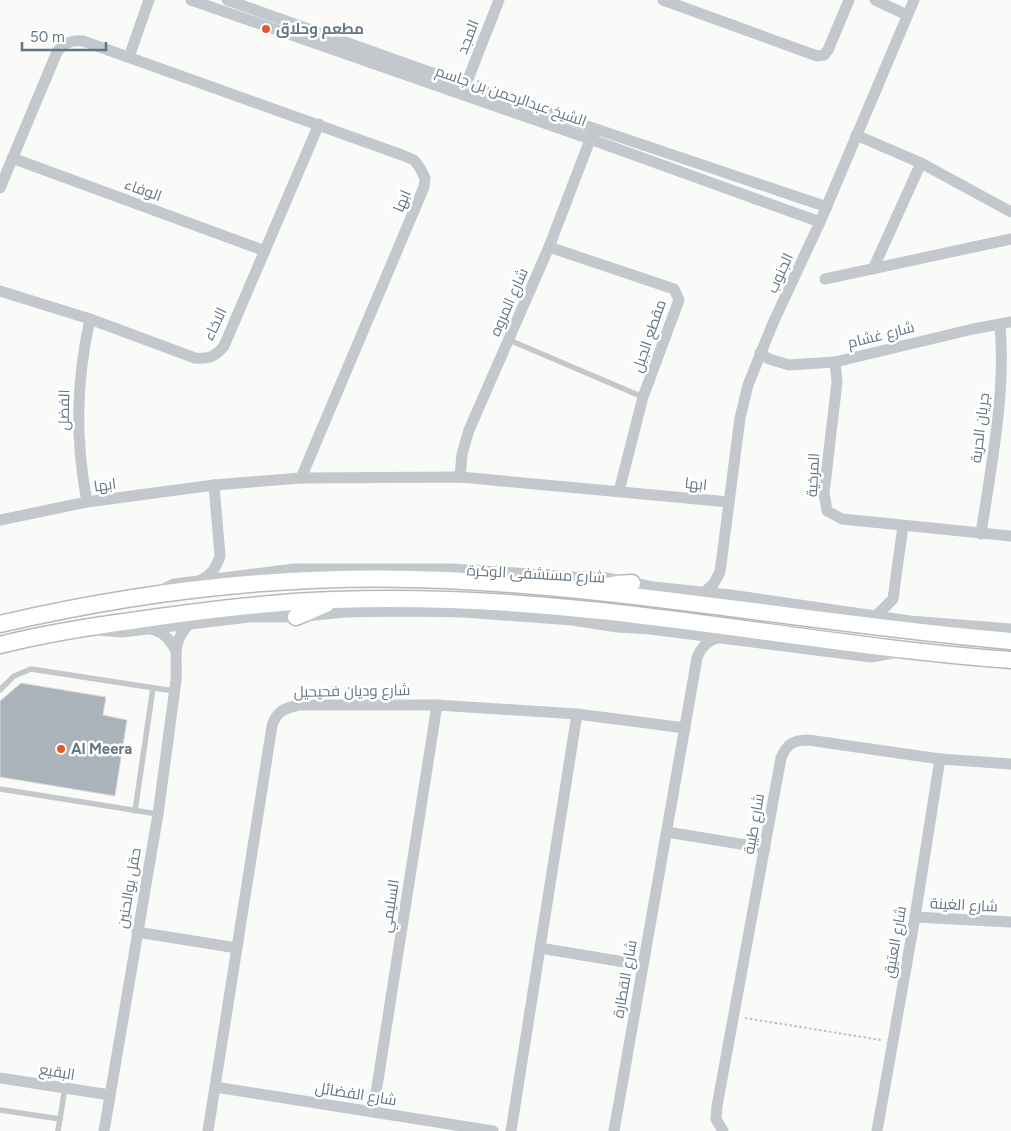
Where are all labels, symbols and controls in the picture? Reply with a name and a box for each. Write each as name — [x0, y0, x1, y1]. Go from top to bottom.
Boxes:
street label: المجد — [453, 17, 483, 57]
scale bar — [22, 20, 106, 52]
place label: مطعم وحلاق — [276, 20, 364, 39]
marker: مطعم وحلاق — [260, 23, 272, 35]
text: 50 m — [30, 28, 65, 46]
street label: الشيخ عبدالرحمن بن جاسم — [433, 62, 589, 132]
street label: الوفاء — [122, 175, 164, 205]
street label: ابها — [389, 187, 416, 215]
street label: الجنوب — [763, 250, 797, 296]
street label: شارع المروه — [486, 265, 534, 340]
street label: مقطع الجبل — [628, 297, 672, 375]
street label: الاخاء — [199, 305, 231, 343]
street label: شارع غشام — [846, 318, 917, 354]
street label: الفضل — [55, 389, 74, 431]
street label: جريان الحربة — [967, 392, 994, 464]
street label: المرخية — [803, 452, 823, 498]
street label: ابها — [684, 474, 708, 495]
street label: ابها — [93, 475, 117, 496]
street label: شارع مستشفى الوكرة — [466, 561, 606, 589]
street label: شارع وديان فحيحيل — [293, 681, 411, 703]
place label: Al Meera — [71, 740, 132, 758]
marker: Al Meera — [55, 743, 67, 755]
street label: شارع طيبة — [740, 792, 770, 856]
street label: حقل بوالحنين — [113, 846, 146, 930]
street label: السليمي — [377, 878, 406, 934]
street label: شارع الغينة — [929, 894, 998, 918]
street label: شارع العتيق — [880, 905, 912, 980]
street label: شارع القطارة — [609, 939, 643, 1020]
street label: البقيع — [37, 1060, 76, 1086]
street label: شارع الفضائل — [314, 1079, 398, 1111]

